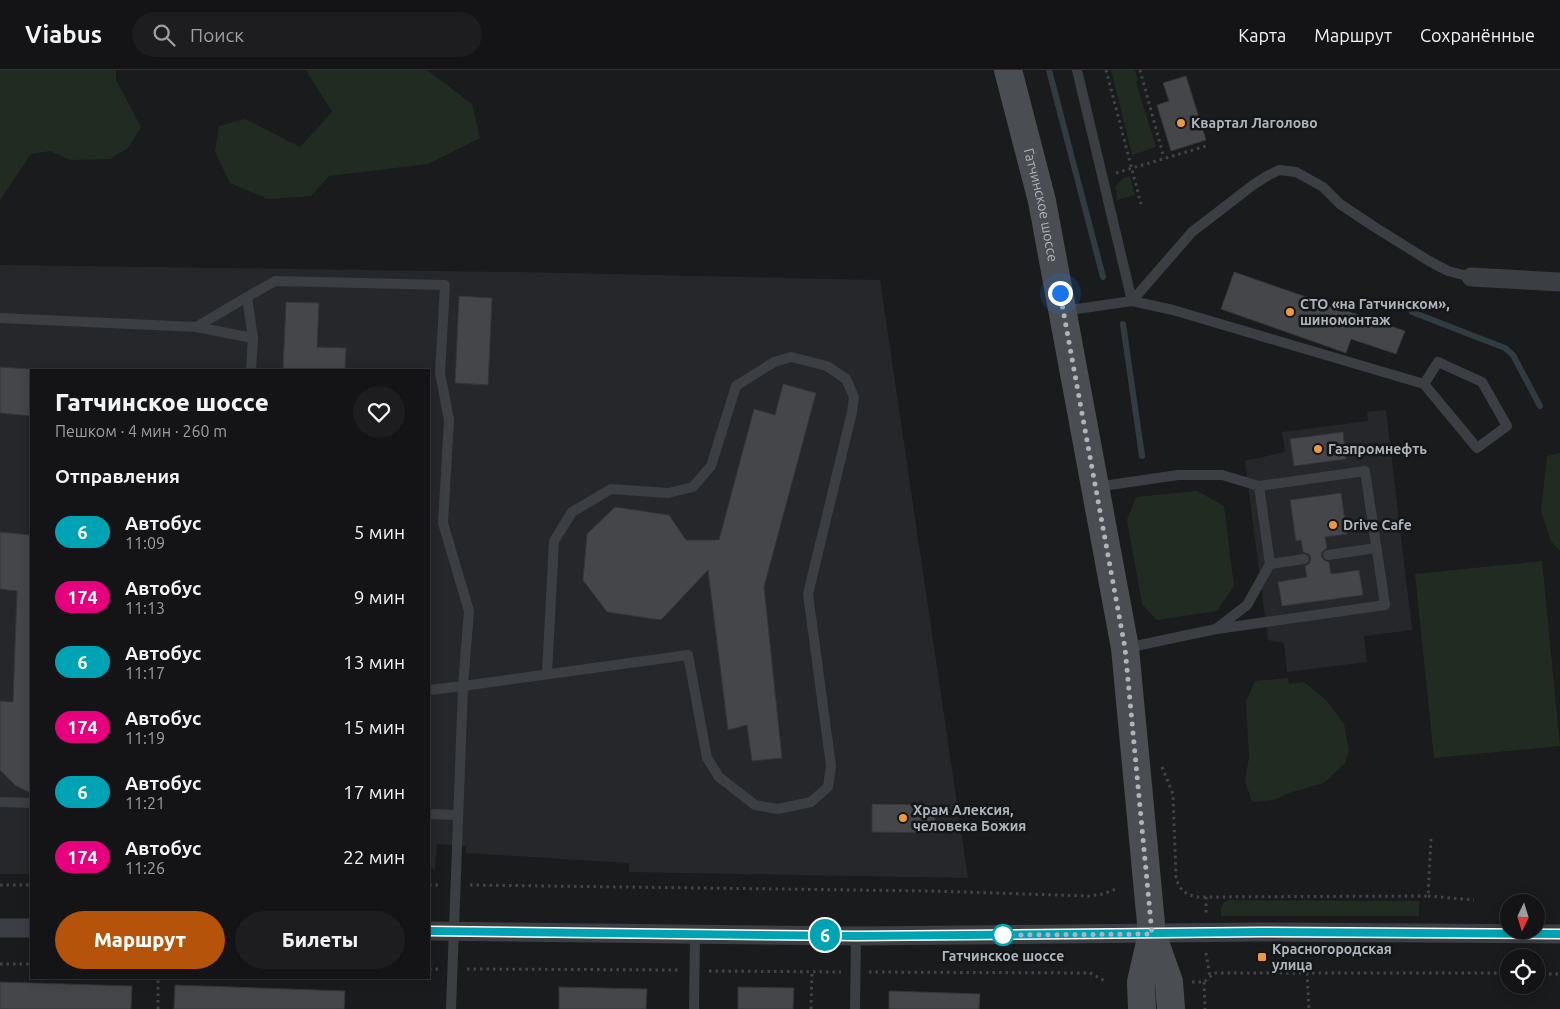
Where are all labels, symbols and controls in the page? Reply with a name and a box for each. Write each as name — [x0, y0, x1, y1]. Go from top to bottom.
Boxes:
search box — [132, 12, 482, 57]
text: Viabus — [25, 21, 102, 48]
icon: search — [150, 21, 178, 49]
text: Поиск — [190, 24, 244, 46]
text: Карта — [1238, 25, 1286, 45]
text: Маршрут — [1314, 25, 1392, 45]
text: Сохранённые — [1420, 25, 1535, 45]
place label: Квартал Лаголово — [1191, 115, 1318, 131]
marker: Квартал Лаголово — [1175, 117, 1187, 129]
street label: Гатчинское шоссе — [1021, 146, 1061, 263]
your location — [1048, 281, 1073, 306]
place label: СТО «на Гатчинском», шиномонтаж — [1300, 296, 1450, 328]
marker: СТО «на Гатчинском», шиномонтаж — [1284, 306, 1296, 318]
button: heart — [353, 386, 405, 438]
text: Гатчинское шоссе — [55, 389, 269, 416]
text: Пешком · 4 мин · 260 m — [55, 422, 227, 440]
place label: Газпромнефть — [1328, 441, 1427, 457]
marker: Газпромнефть — [1312, 443, 1324, 455]
text: Отправления — [55, 465, 180, 487]
text: Автобус — [125, 512, 201, 534]
place label: Drive Cafe — [1343, 517, 1412, 533]
marker: Drive Cafe — [1327, 519, 1339, 531]
text: 5 мин — [354, 521, 405, 543]
text: 6 — [77, 522, 88, 542]
text: 11:09 — [125, 534, 165, 552]
text: Автобус — [125, 577, 201, 599]
text: 9 мин — [354, 586, 405, 608]
text: 174 — [67, 587, 98, 607]
text: 11:13 — [125, 599, 165, 617]
text: Автобус — [125, 642, 201, 664]
text: 13 мин — [343, 651, 405, 673]
text: 6 — [77, 652, 88, 672]
text: 11:17 — [125, 664, 165, 682]
text: Автобус — [125, 707, 201, 729]
text: 15 мин — [343, 716, 405, 738]
text: 174 — [67, 717, 98, 737]
text: 11:19 — [125, 729, 165, 747]
text: Автобус — [125, 772, 201, 794]
text: 17 мин — [343, 781, 405, 803]
text: 6 — [77, 782, 88, 802]
text: 11:21 — [125, 794, 165, 812]
place label: Храм Алексия, человека Божия — [913, 802, 1026, 834]
marker: Храм Алексия, человека Божия — [897, 812, 909, 824]
text: Автобус — [125, 837, 201, 859]
text: 22 мин — [343, 846, 405, 868]
text: 174 — [67, 847, 98, 867]
text: 11:26 — [125, 859, 165, 877]
north arrow — [1500, 894, 1545, 939]
map controls — [1500, 894, 1545, 994]
button: Маршрут — [55, 911, 225, 969]
button: Билеты — [235, 911, 405, 969]
line badge: 6 — [809, 919, 841, 951]
marker: Гатчинское шоссе — [992, 924, 1014, 946]
text: 6 — [820, 925, 830, 945]
place label: Красногородская улица — [1272, 941, 1392, 973]
place label: Гатчинское шоссе — [942, 948, 1064, 964]
button: locate — [1500, 949, 1545, 994]
marker: Красногородская улица — [1256, 951, 1268, 963]

